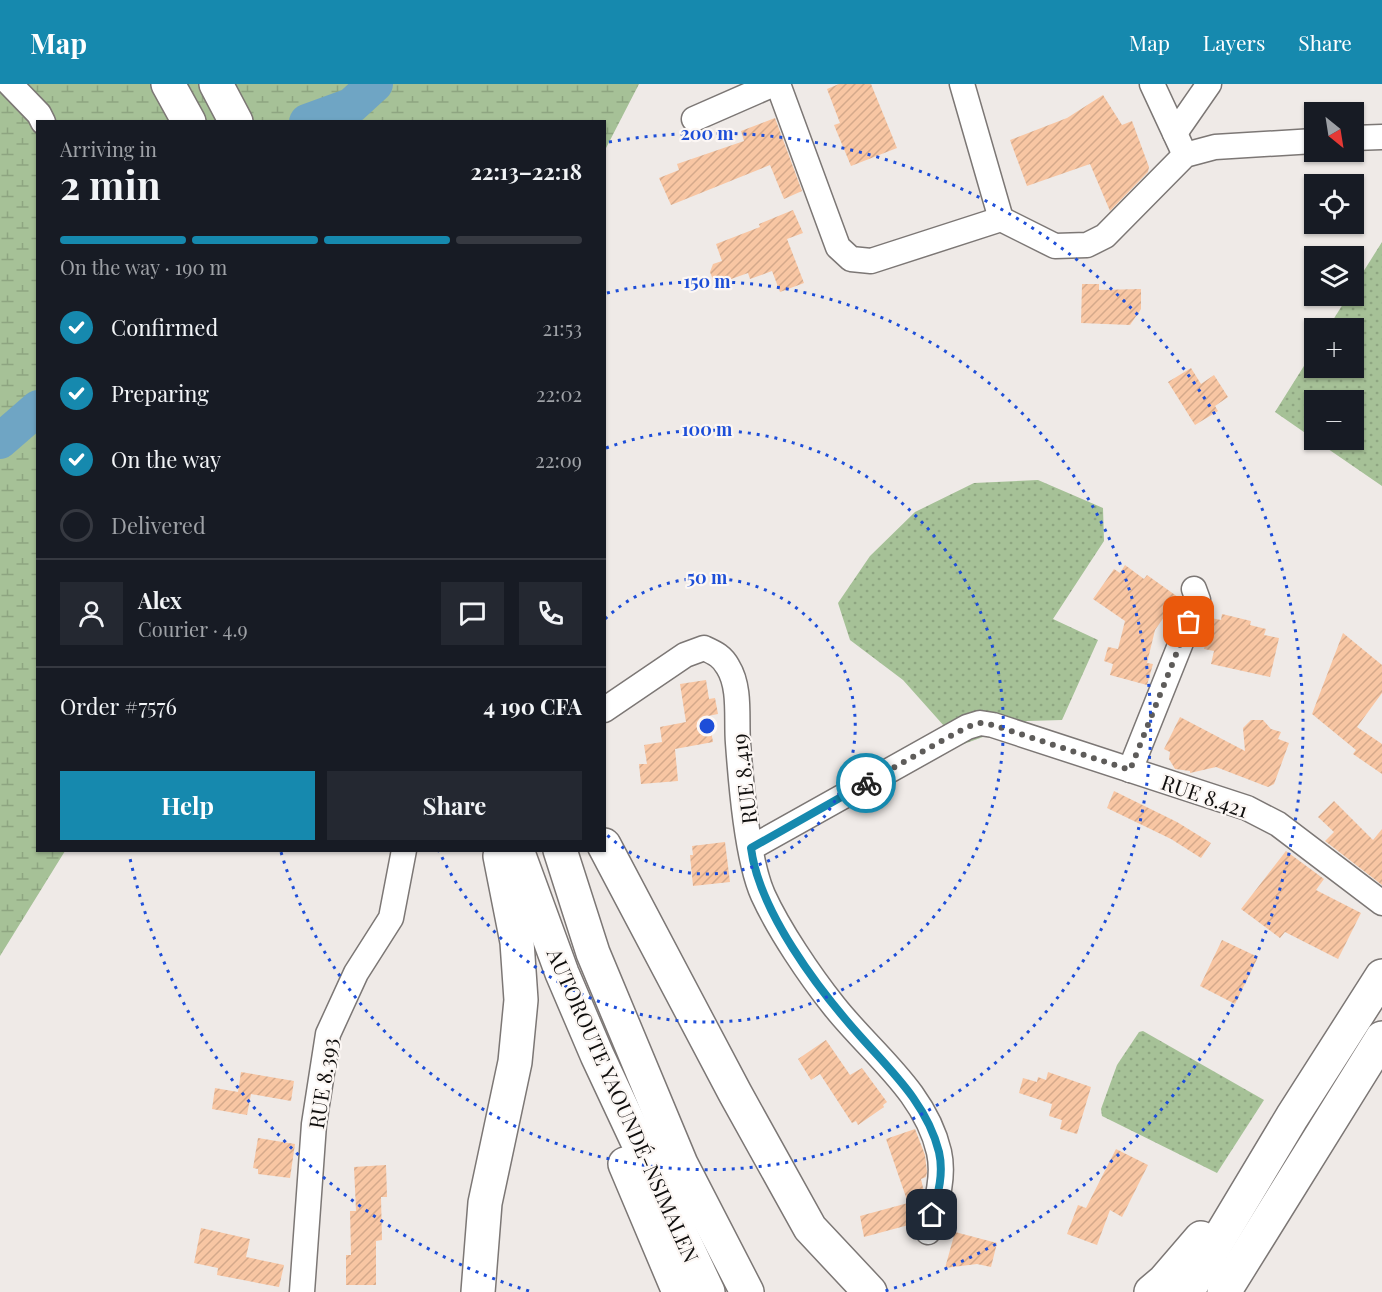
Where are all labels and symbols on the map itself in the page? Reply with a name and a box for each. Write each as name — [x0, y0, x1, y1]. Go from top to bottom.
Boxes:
north arrow — [1304, 102, 1364, 162]
text: 200 m — [680, 121, 734, 145]
text: 150 m — [683, 269, 731, 293]
text: 100 m — [682, 417, 733, 441]
text: 50 m — [687, 565, 728, 589]
pin — [1163, 596, 1214, 647]
centre of rings — [697, 716, 717, 736]
street label: RUE 8.419 — [724, 732, 762, 826]
courier — [836, 753, 896, 813]
street label: RUE 8.421 — [1158, 767, 1252, 823]
street label: AUTOROUTE YAOUNDÉ-NSIMALEN — [541, 942, 706, 1267]
street label: RUE 8.393 — [301, 1036, 343, 1130]
pin — [906, 1189, 957, 1240]

